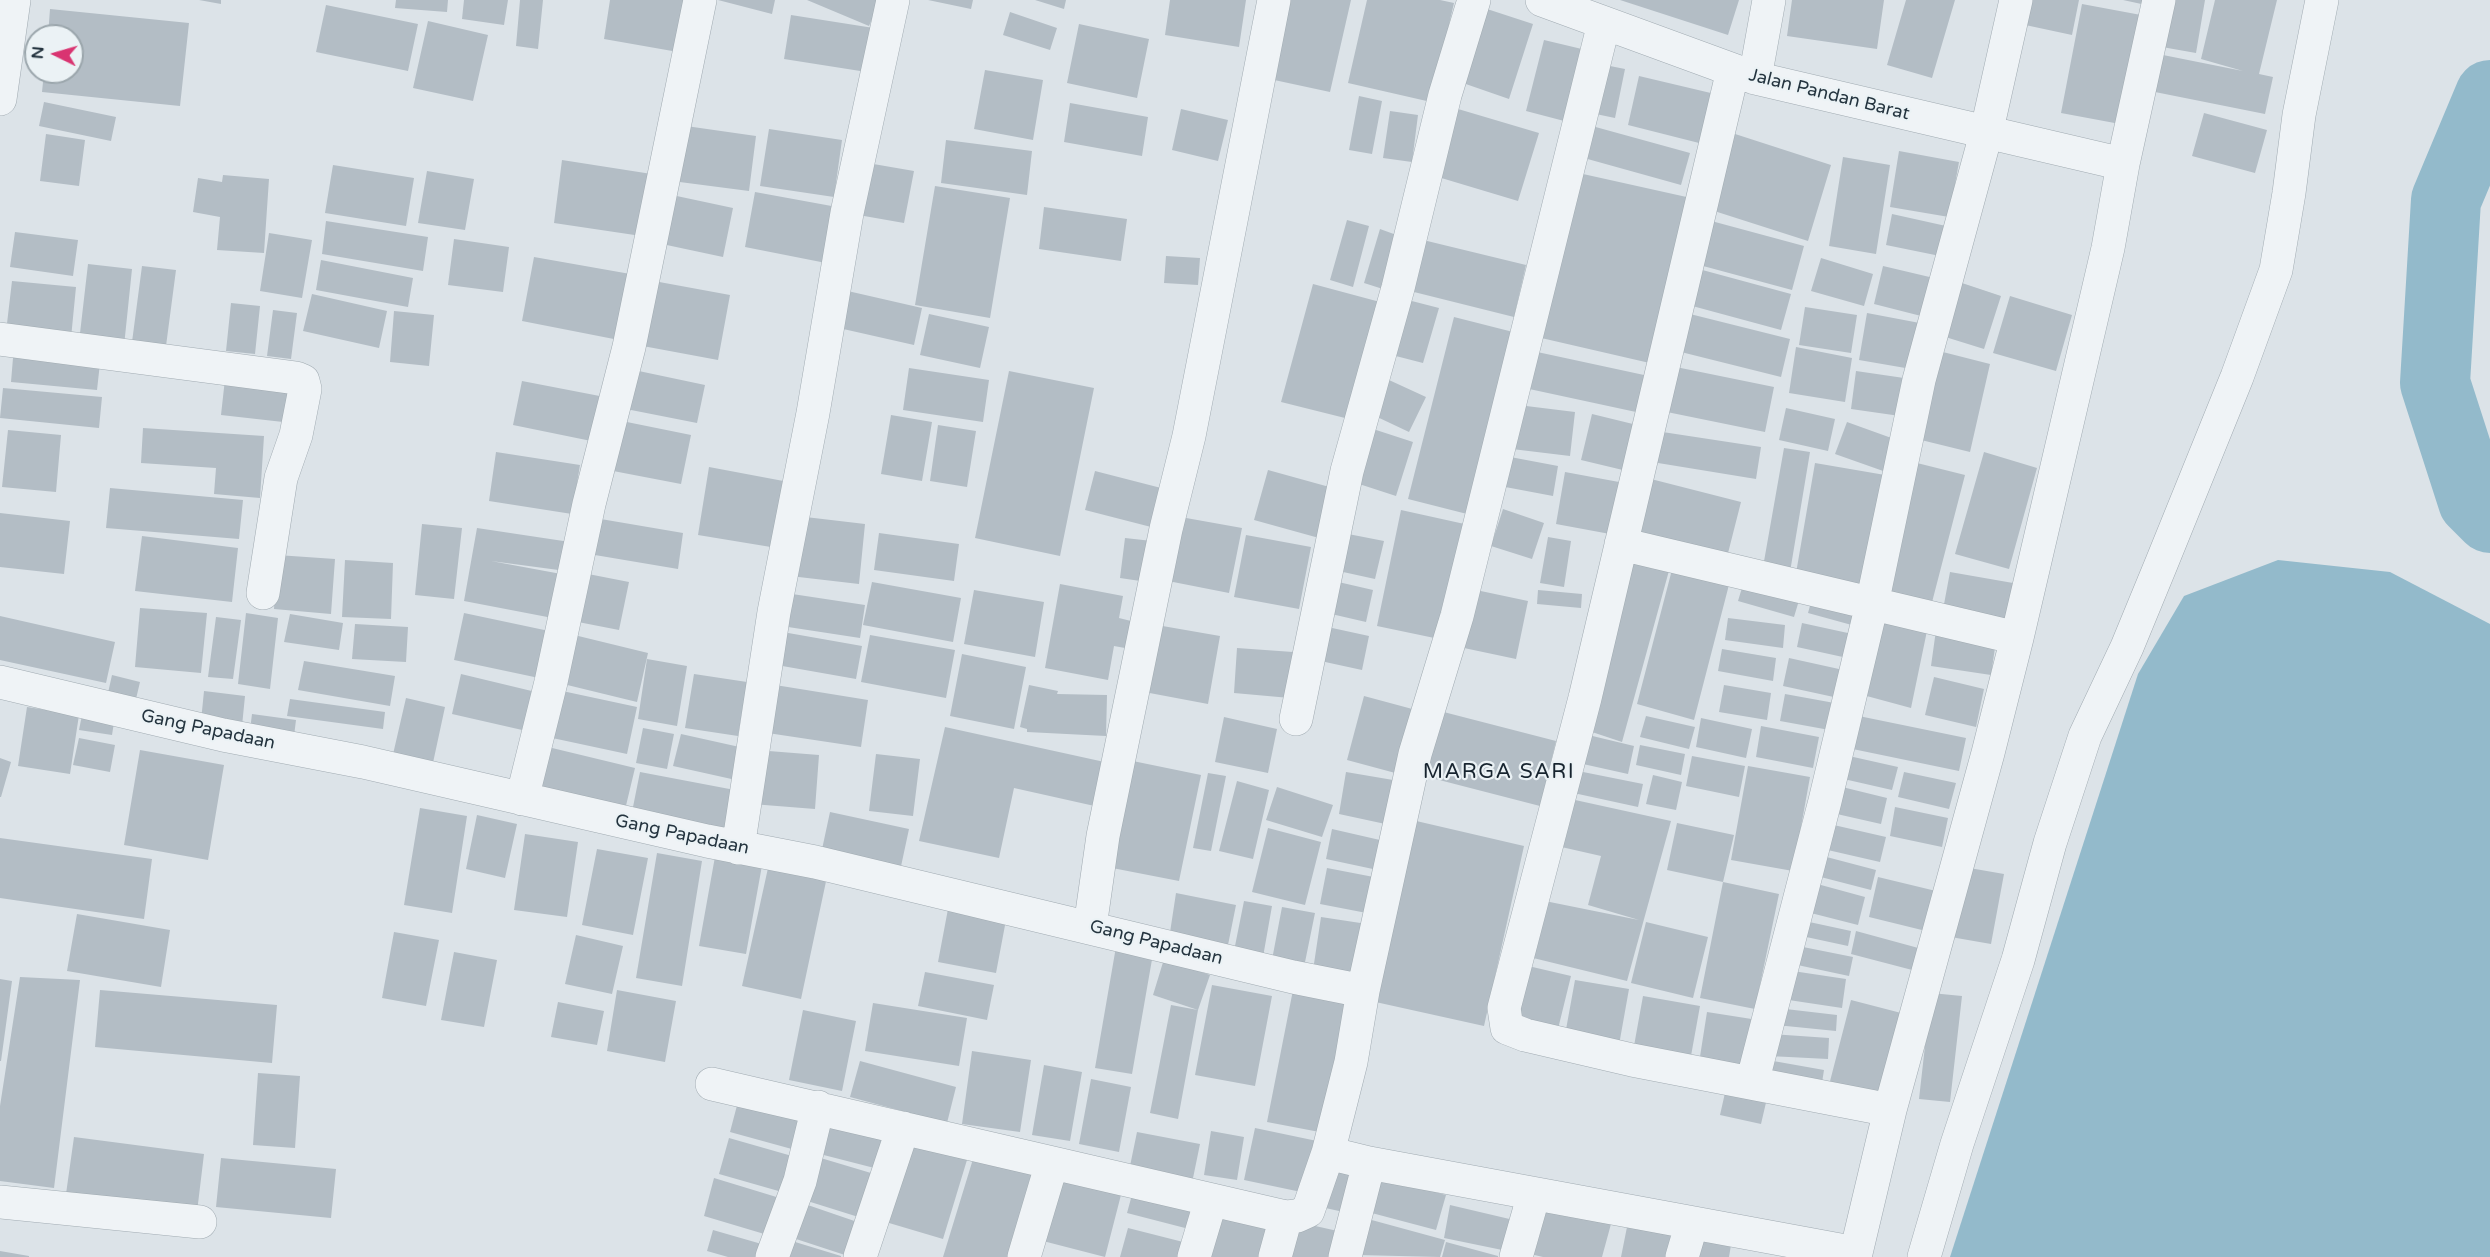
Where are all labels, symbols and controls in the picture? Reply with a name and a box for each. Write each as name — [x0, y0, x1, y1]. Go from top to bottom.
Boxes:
north arrow — [24, 24, 84, 84]
text: N — [28, 45, 49, 60]
street label: Jalan Pandan Barat — [1746, 65, 1912, 125]
street label: Gang Papadaan — [139, 705, 277, 755]
district label: MARGA SARI — [1423, 759, 1575, 785]
street label: Gang Papadaan — [613, 810, 751, 860]
street label: Gang Papadaan — [1087, 916, 1225, 970]

